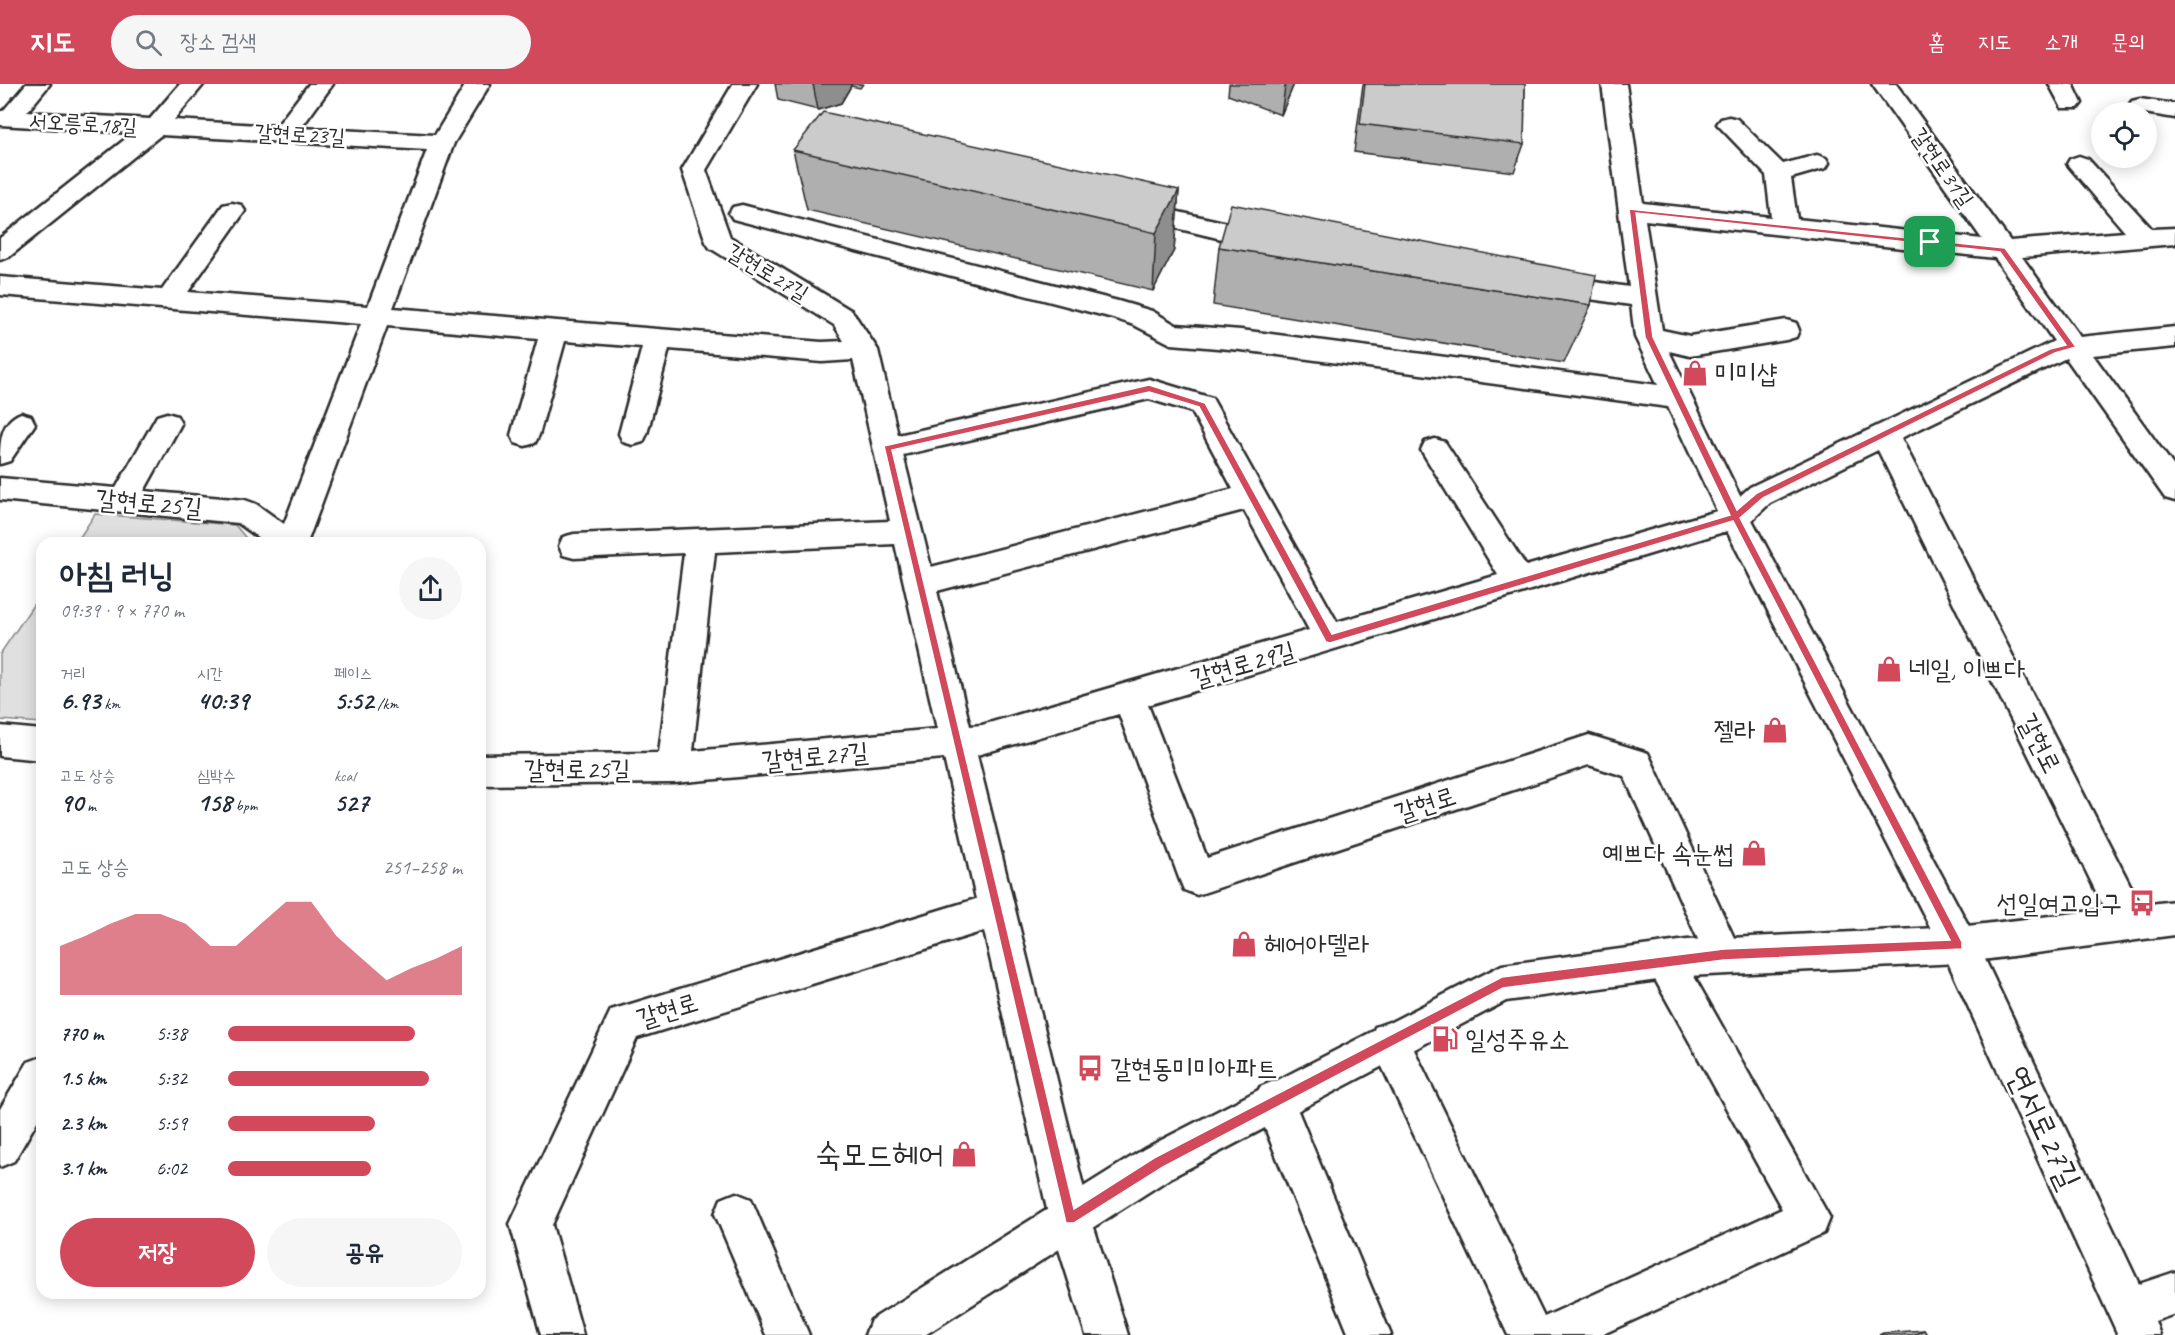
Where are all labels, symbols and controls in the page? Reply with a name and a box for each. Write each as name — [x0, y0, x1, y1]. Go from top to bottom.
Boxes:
search box — [111, 15, 531, 69]
text: 지도 — [30, 24, 75, 59]
icon: search — [132, 26, 165, 59]
text: 장소 검색 — [180, 28, 256, 56]
text: 홈 — [1928, 29, 1945, 55]
text: 지도 — [1978, 29, 2011, 55]
text: 소개 — [2044, 29, 2078, 55]
text: 문의 — [2111, 29, 2145, 55]
map controls — [2091, 102, 2157, 168]
button: locate — [2091, 102, 2157, 168]
street label: 서오릉로18길 — [28, 107, 138, 141]
street label: 갈현로23길 — [254, 119, 346, 151]
street label: 갈현로31길 — [1905, 122, 1980, 213]
pin — [1904, 216, 1955, 267]
icon: arrive — [1913, 225, 1946, 258]
street label: 갈현로27길 — [721, 238, 814, 308]
place label: 미미샵 — [1715, 357, 1778, 390]
shop icon: 미미샵 — [1680, 358, 1710, 388]
street label: 갈현로25길 — [94, 482, 204, 525]
text: 아침 러닝 — [60, 554, 174, 596]
button: share — [399, 557, 462, 620]
text: 09:39 · 9 × 770 m — [60, 598, 184, 623]
street label: 갈현로29길 — [1187, 634, 1299, 695]
place label: 네일, 이쁘다 — [1909, 653, 2025, 686]
shop icon: 네일, 이쁘다 — [1874, 654, 1904, 684]
text: 거리 — [60, 664, 86, 684]
text: 시간 — [197, 664, 223, 684]
text: 페이스 — [334, 664, 373, 684]
text: 6.93 — [60, 684, 100, 717]
text: 40:39 — [197, 684, 249, 717]
text: 5:52 — [334, 684, 373, 717]
text: km — [100, 694, 120, 714]
text: /km — [373, 694, 398, 714]
street label: 갈현로 — [2011, 708, 2069, 779]
place label: 젤라 — [1713, 714, 1755, 747]
shop icon: 젤라 — [1760, 715, 1790, 745]
street label: 갈현로27길 — [760, 735, 870, 778]
street label: 갈현로25길 — [523, 753, 631, 786]
text: 고도 상승 — [60, 766, 115, 786]
text: 심박수 — [197, 766, 236, 786]
text: kcal — [334, 766, 355, 786]
street label: 갈현로 — [1390, 779, 1460, 830]
text: 90 — [60, 786, 83, 819]
text: 158 — [197, 786, 232, 819]
text: 527 — [334, 786, 369, 819]
text: m — [83, 796, 96, 816]
text: bpm — [232, 796, 258, 816]
place label: 예쁘다 속눈썹 — [1602, 837, 1734, 870]
shop icon: 예쁘다 속눈썹 — [1739, 838, 1769, 868]
text: 고도 상승 — [60, 855, 129, 880]
text: 251–258 m — [383, 855, 462, 880]
place label: 선일여고입구 — [1996, 887, 2122, 920]
bus stop icon: 선일여고입구 — [2127, 888, 2157, 918]
place label: 헤어아델라 — [1264, 928, 1369, 961]
shop icon: 헤어아델라 — [1229, 929, 1259, 959]
street label: 갈현로 — [632, 986, 702, 1035]
text: 770 m — [60, 1021, 103, 1046]
text: 5:38 — [156, 1021, 187, 1046]
place label: 일성주유소 — [1465, 1023, 1570, 1056]
fuel station icon: 일성주유소 — [1430, 1024, 1460, 1054]
place label: 갈현동미미아파트 — [1110, 1052, 1277, 1085]
bus stop icon: 갈현동미미아파트 — [1075, 1053, 1105, 1083]
street label: 연서로27길 — [1997, 1059, 2090, 1196]
text: 1.5 km — [60, 1066, 106, 1091]
text: 5:32 — [156, 1066, 187, 1091]
text: 2.3 km — [60, 1111, 107, 1136]
text: 5:59 — [156, 1111, 187, 1136]
place label: 숙모드헤어 — [815, 1134, 944, 1175]
shop icon: 숙모드헤어 — [949, 1139, 979, 1169]
text: 3.1 km — [60, 1156, 107, 1181]
text: 6:02 — [156, 1156, 187, 1181]
button: 저장 — [60, 1218, 255, 1287]
button: 공유 — [267, 1218, 462, 1287]

